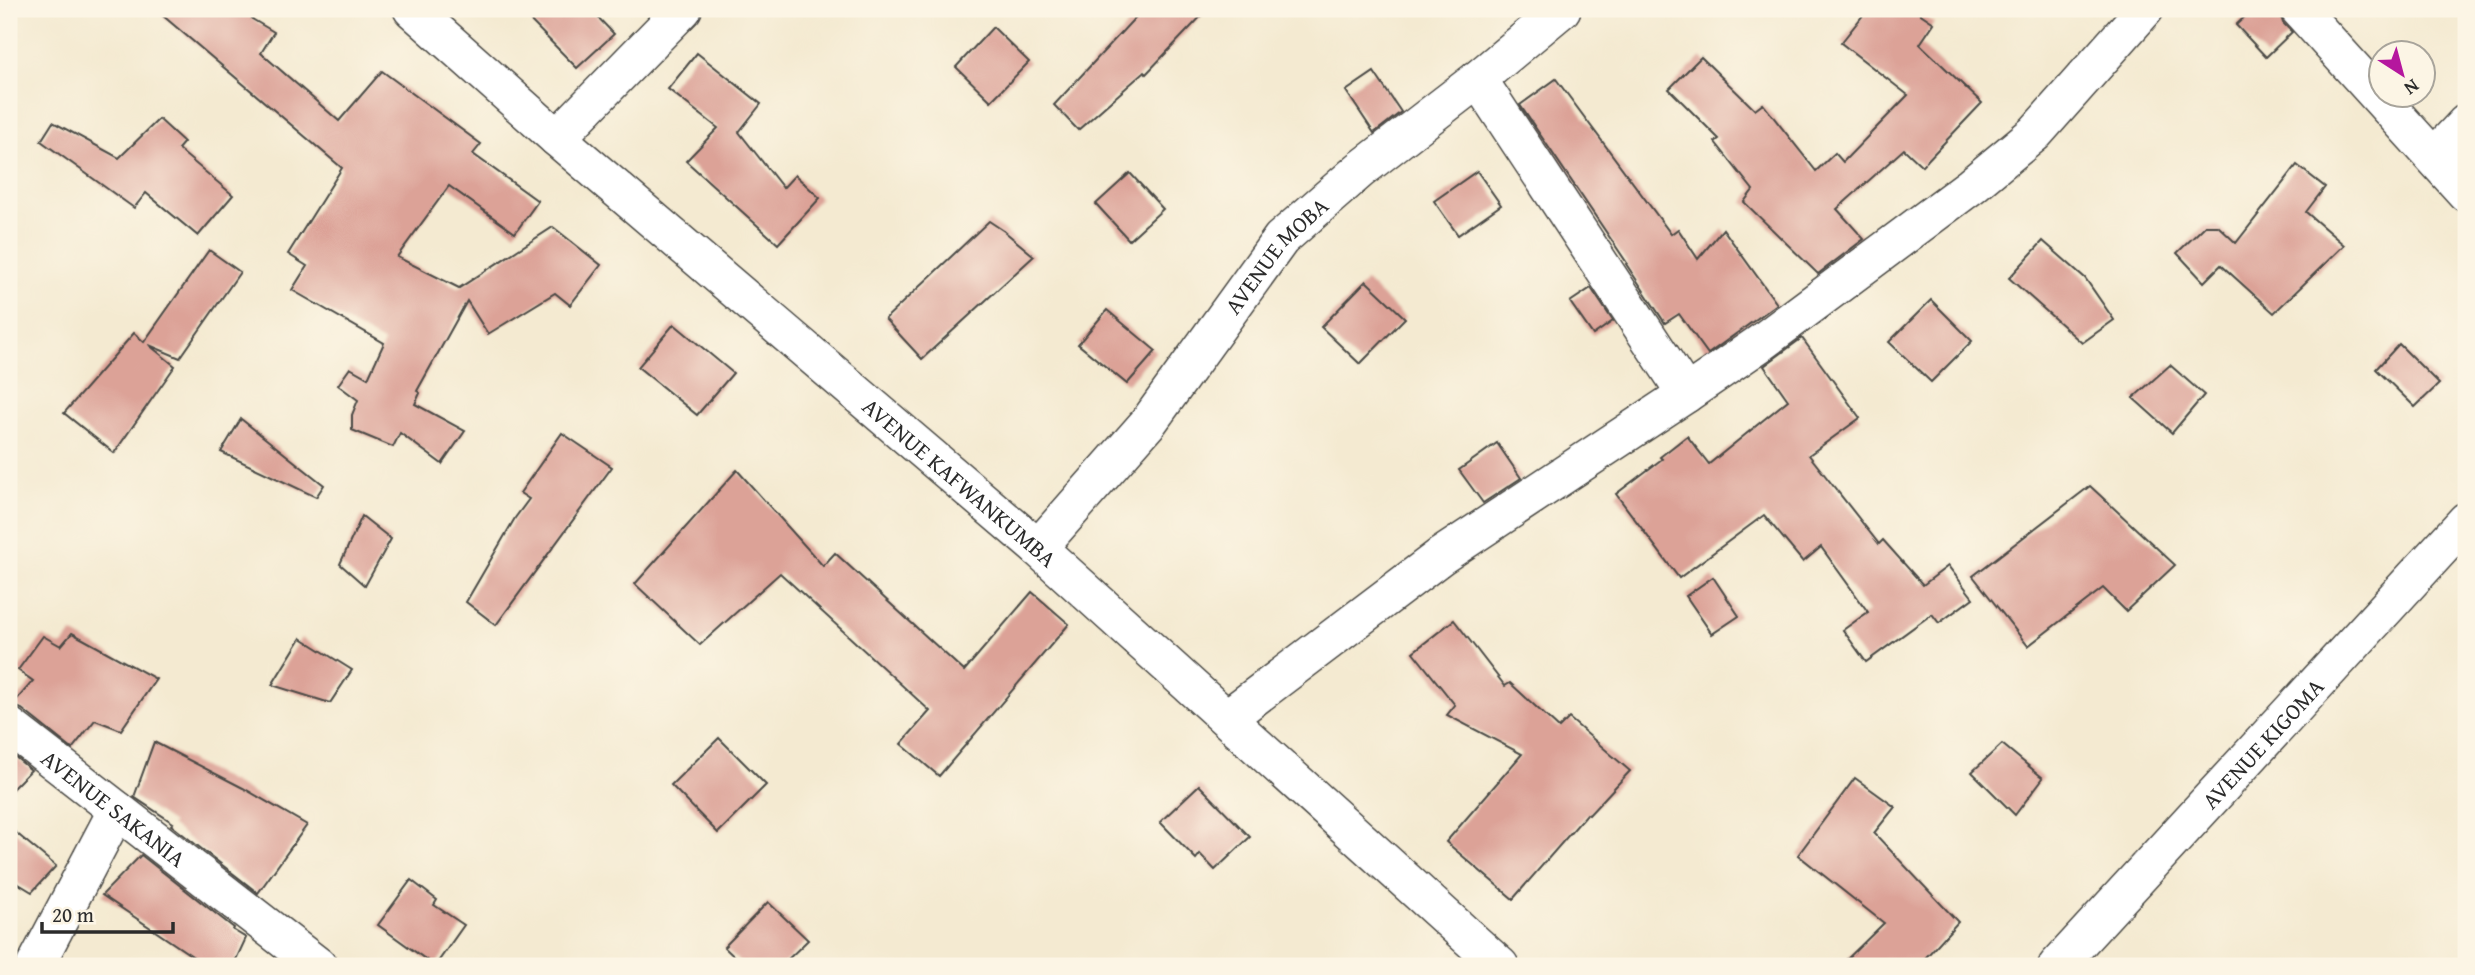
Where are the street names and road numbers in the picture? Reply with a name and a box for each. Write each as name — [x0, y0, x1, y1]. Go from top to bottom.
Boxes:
street label: AVENUE MOBA — [1216, 189, 1335, 320]
street label: AVENUE KAFWANKUMBA — [856, 389, 1065, 574]
street label: AVENUE KIGOMA — [2193, 670, 2331, 815]
street label: AVENUE SAKANIA — [35, 741, 193, 874]

